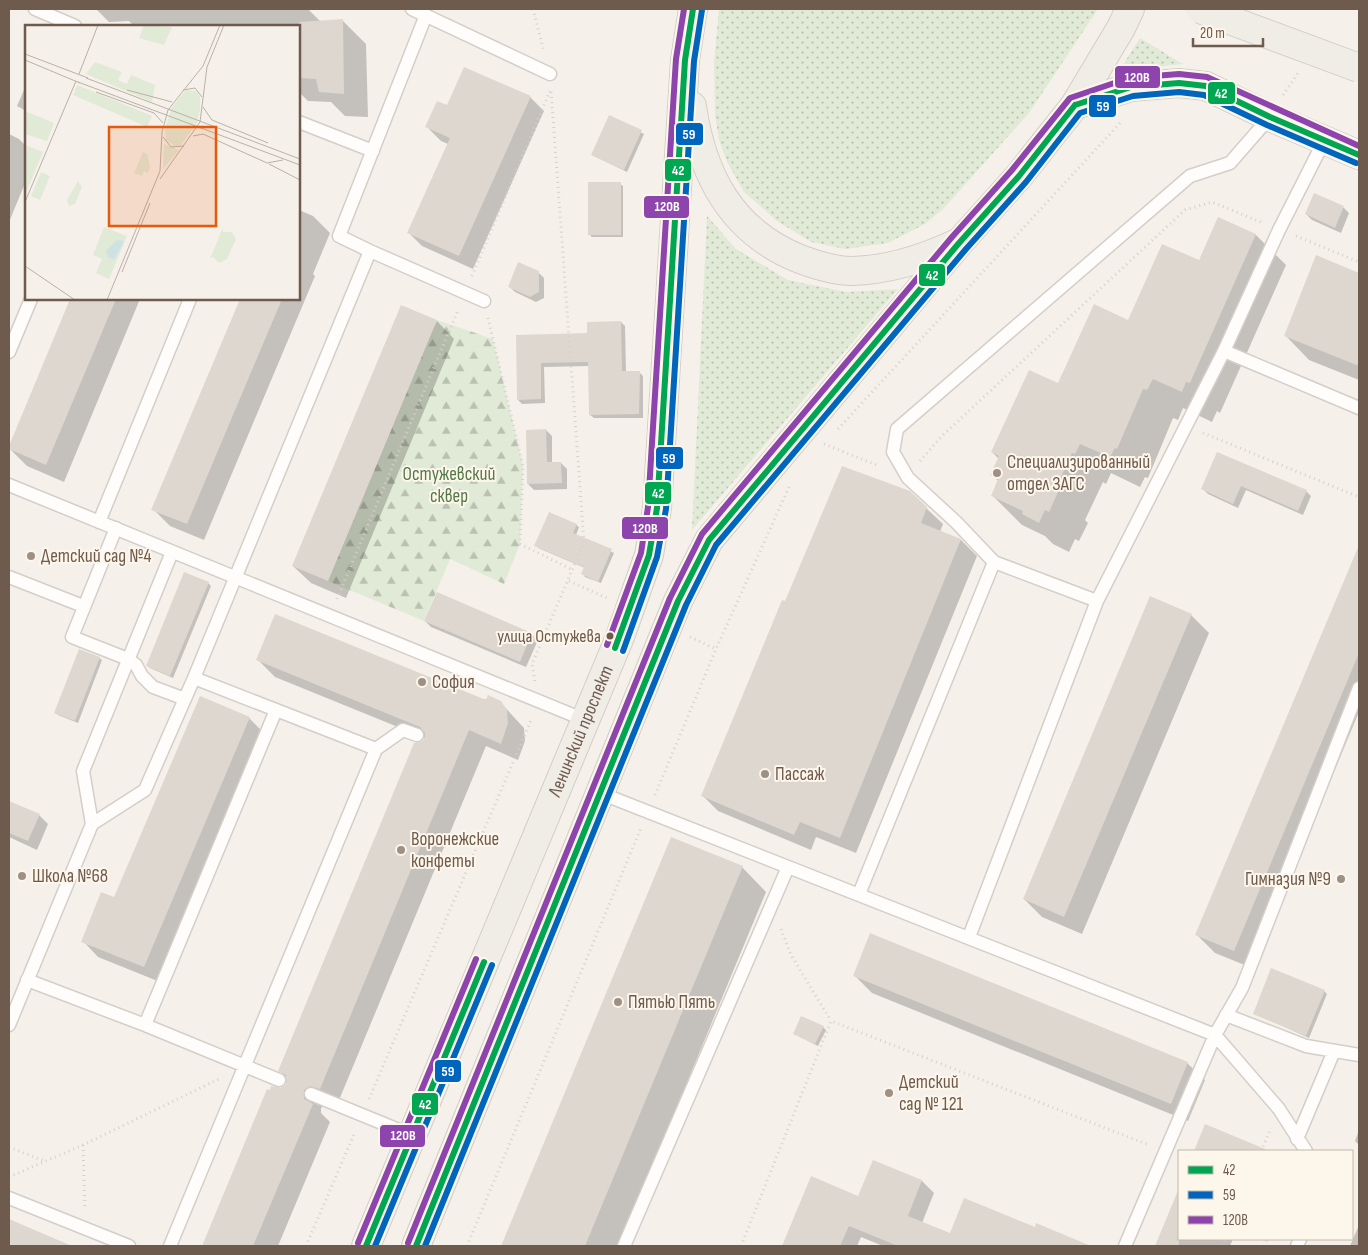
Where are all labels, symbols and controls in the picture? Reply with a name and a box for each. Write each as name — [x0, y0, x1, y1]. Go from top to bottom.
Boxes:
scale bar — [1193, 15, 1263, 47]
text: 20 m — [1200, 24, 1225, 43]
inset map — [25, 25, 300, 300]
line badge: 120В — [1114, 65, 1161, 89]
text: 120В — [1124, 69, 1150, 86]
line badge: 42 — [1207, 81, 1236, 105]
text: 42 — [1215, 85, 1227, 102]
line badge: 59 — [1088, 94, 1117, 118]
text: 59 — [1097, 98, 1110, 115]
line badge: 59 — [675, 122, 704, 146]
text: 59 — [683, 126, 696, 143]
line badge: 42 — [664, 158, 692, 182]
text: 42 — [672, 162, 684, 179]
line badge: 120В — [643, 195, 690, 219]
text: 120В — [654, 198, 680, 215]
line badge: 42 — [918, 263, 946, 287]
text: 42 — [926, 267, 938, 284]
line badge: 59 — [655, 446, 684, 470]
text: 59 — [663, 450, 676, 467]
place label: Специализированный отдел ЗАГС — [1007, 451, 1150, 496]
park label: Остужевский сквер — [403, 463, 495, 508]
marker: Специализированный отдел ЗАГС — [991, 467, 1003, 479]
line badge: 42 — [644, 481, 672, 505]
text: 42 — [652, 485, 664, 502]
line badge: 120В — [621, 516, 669, 540]
text: 120В — [632, 520, 658, 537]
place label: Детский сад №4 — [41, 545, 151, 568]
marker: Детский сад №4 — [25, 550, 37, 562]
place label: улица Остужева — [497, 626, 601, 647]
marker: улица Остужева — [605, 631, 615, 641]
street label: Ленинский проспект — [543, 662, 618, 801]
place label: София — [432, 671, 475, 694]
marker: София — [416, 676, 428, 688]
place label: Пассаж — [775, 763, 825, 786]
marker: Пассаж — [759, 768, 771, 780]
place label: Воронежские конфеты — [411, 828, 499, 873]
marker: Воронежские конфеты — [395, 844, 407, 856]
place label: Школа №68 — [32, 865, 108, 888]
place label: Гимназия №9 — [1245, 868, 1331, 891]
marker: Школа №68 — [16, 870, 28, 882]
marker: Гимназия №9 — [1335, 873, 1347, 885]
place label: Пятью Пять — [628, 991, 715, 1014]
marker: Пятью Пять — [612, 996, 624, 1008]
line badge: 59 — [434, 1059, 462, 1083]
text: 59 — [442, 1063, 455, 1080]
place label: Детский сад № 121 — [899, 1071, 964, 1116]
marker: Детский сад № 121 — [883, 1087, 895, 1099]
line badge: 42 — [411, 1092, 439, 1116]
text: 42 — [419, 1096, 431, 1113]
line badge: 120В — [379, 1124, 426, 1148]
text: 120В — [390, 1127, 416, 1144]
legend — [1178, 1150, 1353, 1240]
text: 42 — [1223, 1161, 1236, 1180]
text: 59 — [1223, 1186, 1236, 1205]
text: 120В — [1223, 1211, 1248, 1230]

